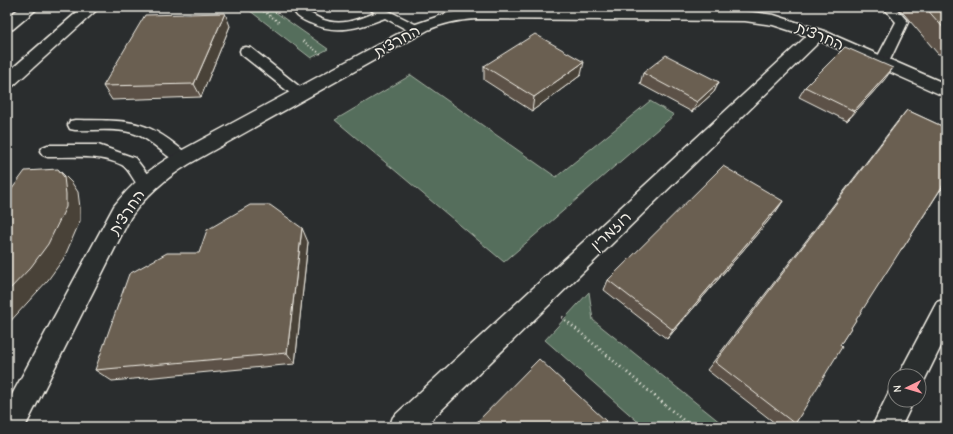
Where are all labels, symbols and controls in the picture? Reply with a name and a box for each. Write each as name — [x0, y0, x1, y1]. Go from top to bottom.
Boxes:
street label: החרצית — [792, 18, 847, 54]
street label: החרצית — [370, 21, 423, 62]
street label: החרצית — [105, 186, 149, 239]
street label: רוזמרין — [587, 208, 636, 255]
north arrow — [887, 368, 927, 408]
text: N — [891, 385, 904, 393]

